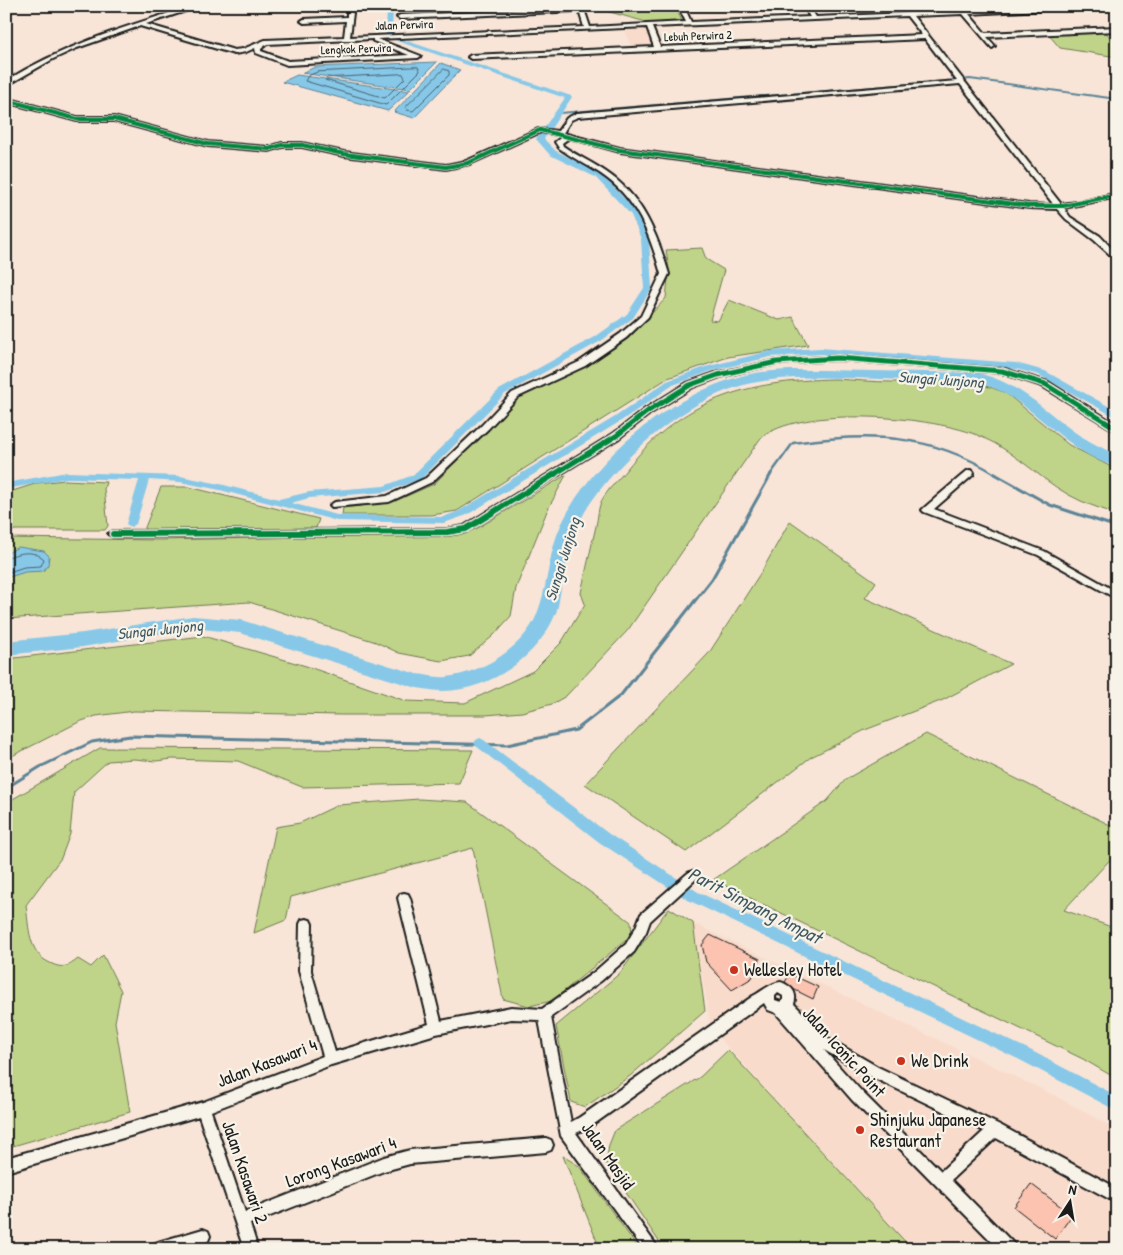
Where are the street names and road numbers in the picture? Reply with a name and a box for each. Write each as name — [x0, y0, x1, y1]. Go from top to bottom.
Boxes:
street label: Jalan Perwira — [375, 15, 434, 34]
street label: Lebuh Perwira 2 — [664, 26, 733, 45]
street label: Lengkok Perwira — [321, 39, 392, 58]
street label: Jalan Iconic Point — [797, 1001, 892, 1103]
street label: Jalan Kasawari 4 — [213, 1032, 321, 1093]
street label: Jalan Kasawari 2 — [216, 1117, 275, 1227]
street label: Jalan Masjid — [576, 1117, 641, 1195]
street label: Lorong Kasawari 4 — [282, 1130, 400, 1193]

